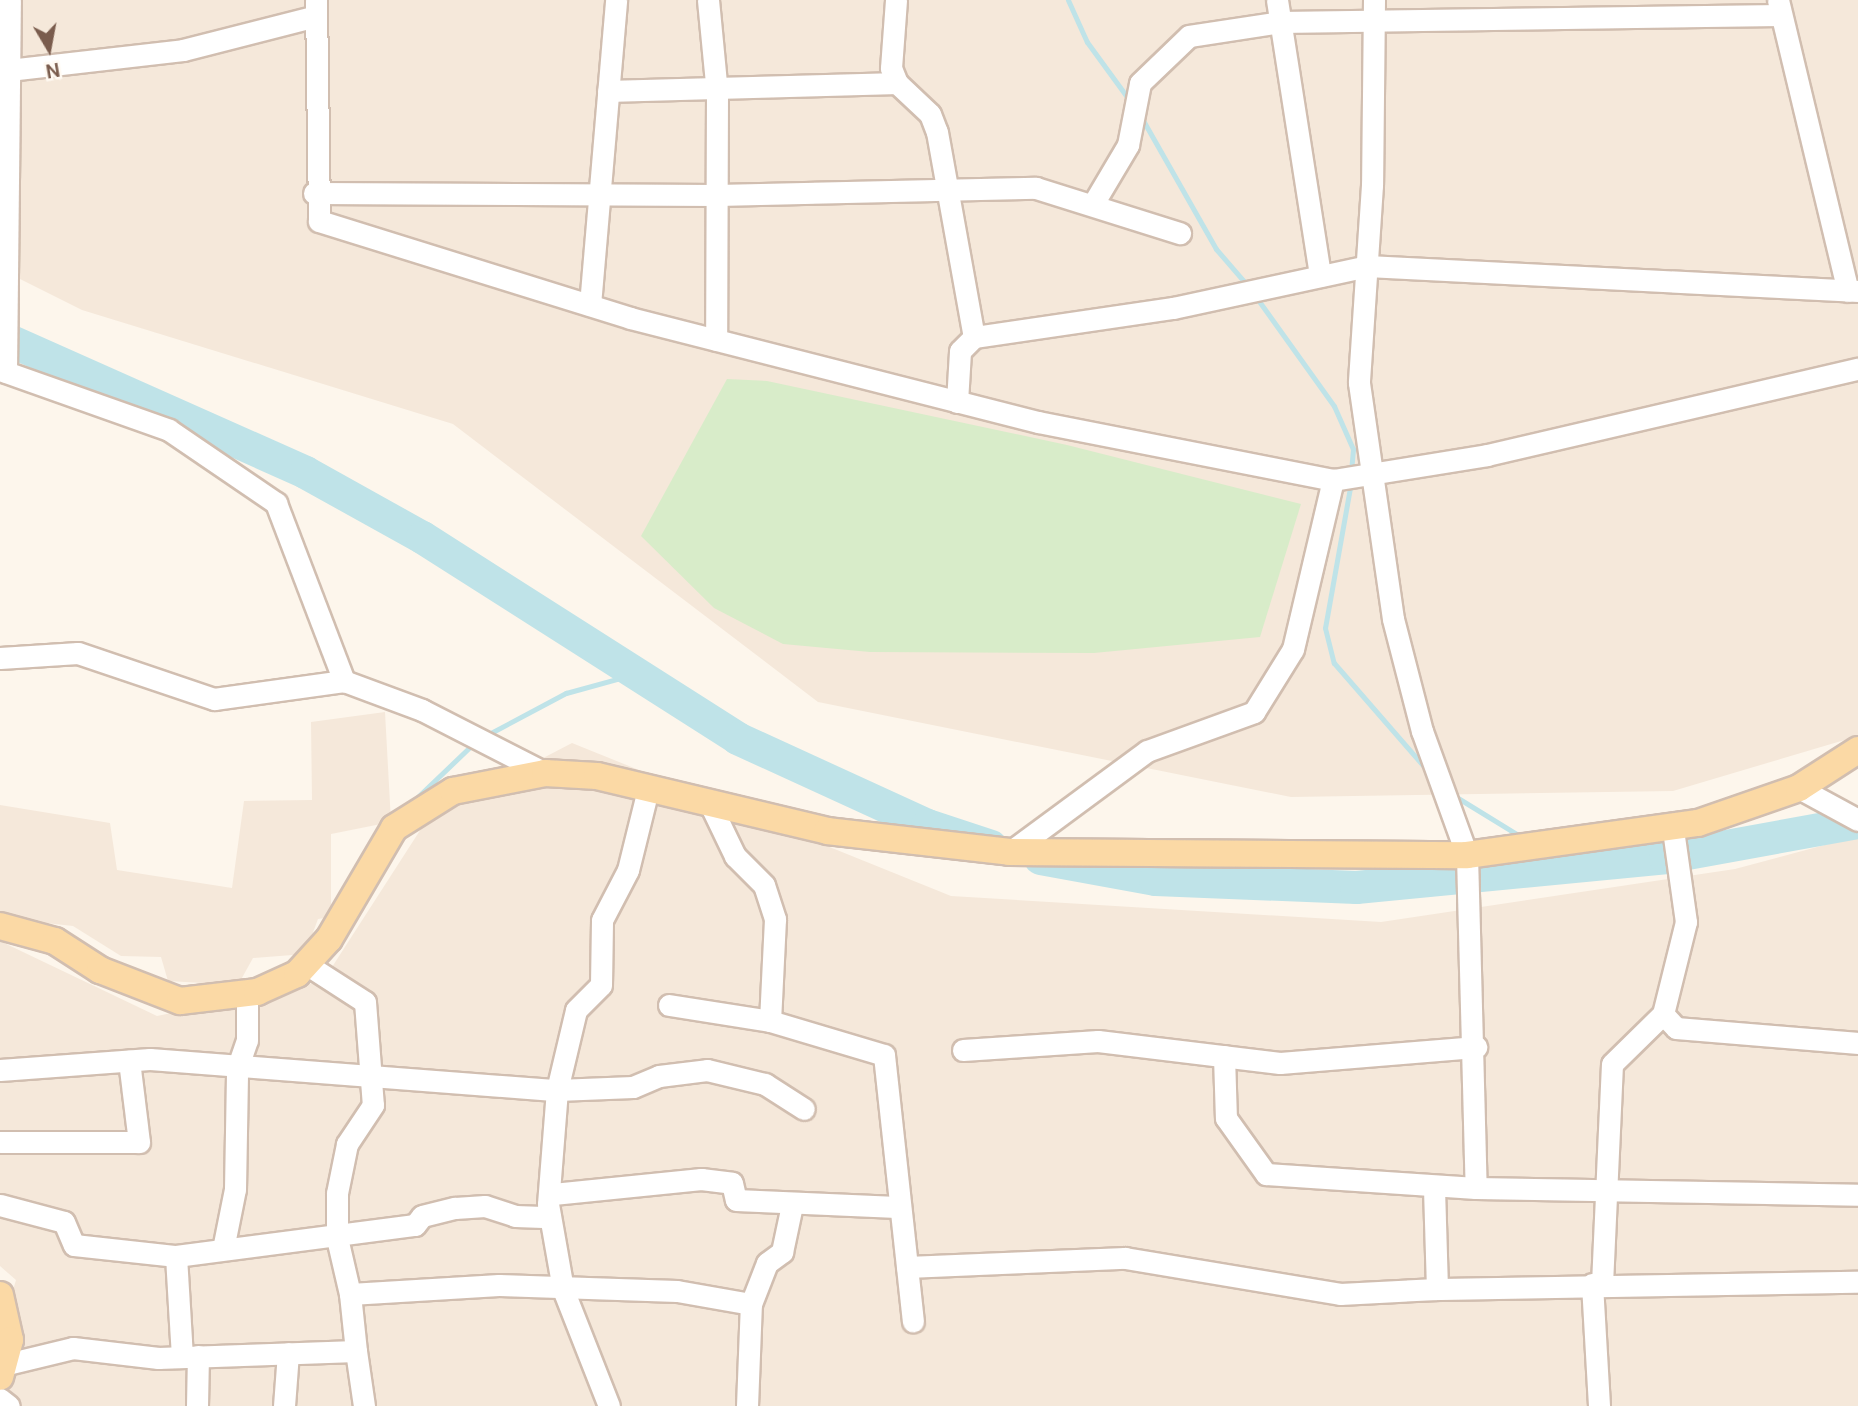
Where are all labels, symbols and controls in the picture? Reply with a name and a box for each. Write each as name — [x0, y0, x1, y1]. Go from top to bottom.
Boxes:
north arrow — [14, 14, 84, 84]
text: N — [44, 57, 62, 84]

